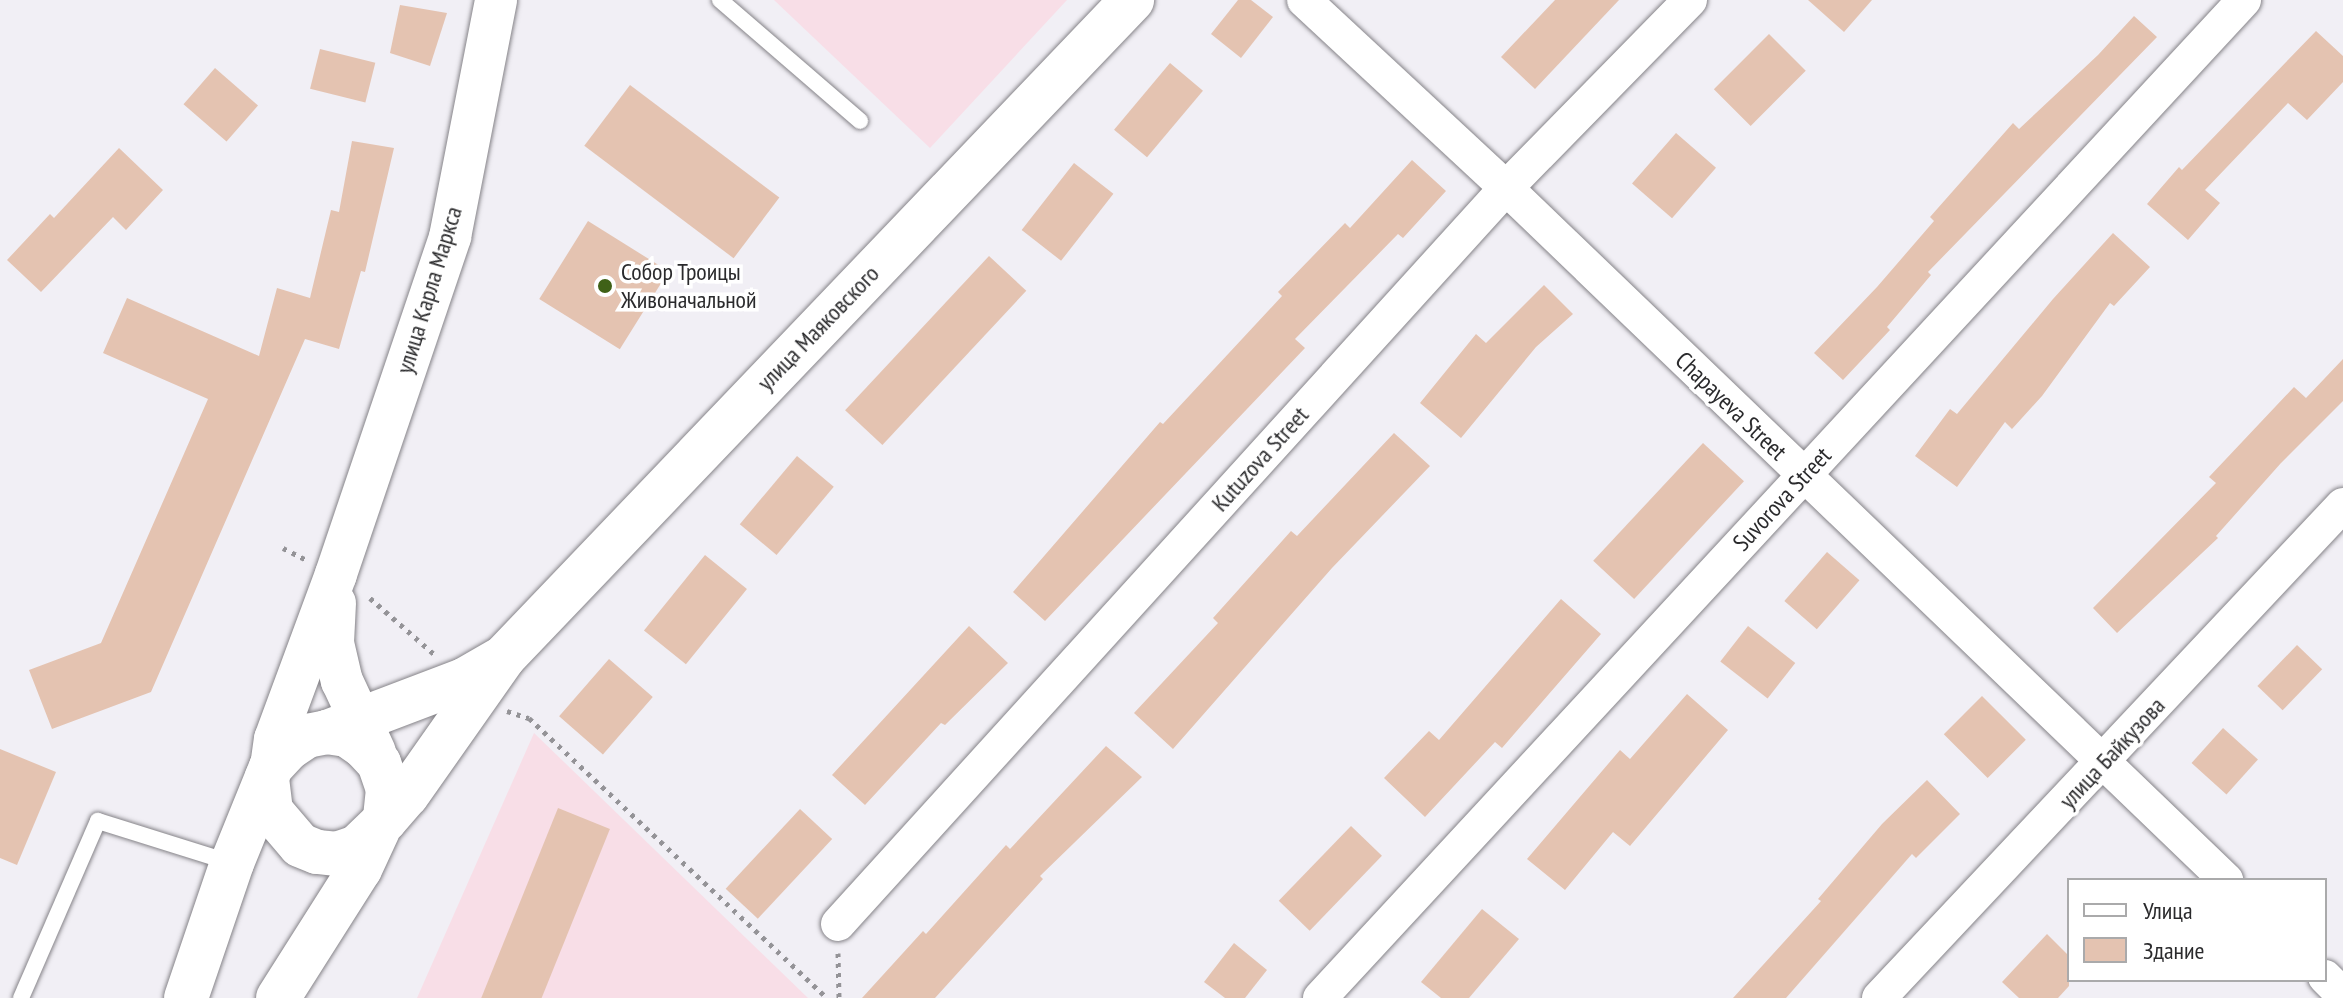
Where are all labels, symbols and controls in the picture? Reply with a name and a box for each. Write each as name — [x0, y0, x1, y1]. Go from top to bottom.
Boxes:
street label: улица Карла Маркса — [390, 203, 468, 377]
place label: Собор Троицы Живоначальной — [621, 258, 757, 314]
street label: улица Маяковского — [751, 259, 885, 397]
marker: Собор Троицы Живоначальной — [596, 277, 614, 295]
street label: Chapayeva Street — [1669, 346, 1793, 466]
street label: Kutuzova Street — [1205, 401, 1315, 517]
street label: Suvorova Street — [1727, 441, 1837, 557]
street label: улица Байкузова — [2053, 691, 2171, 815]
legend — [2067, 878, 2327, 982]
text: Улица — [2143, 895, 2193, 926]
text: Здание — [2143, 935, 2204, 966]

